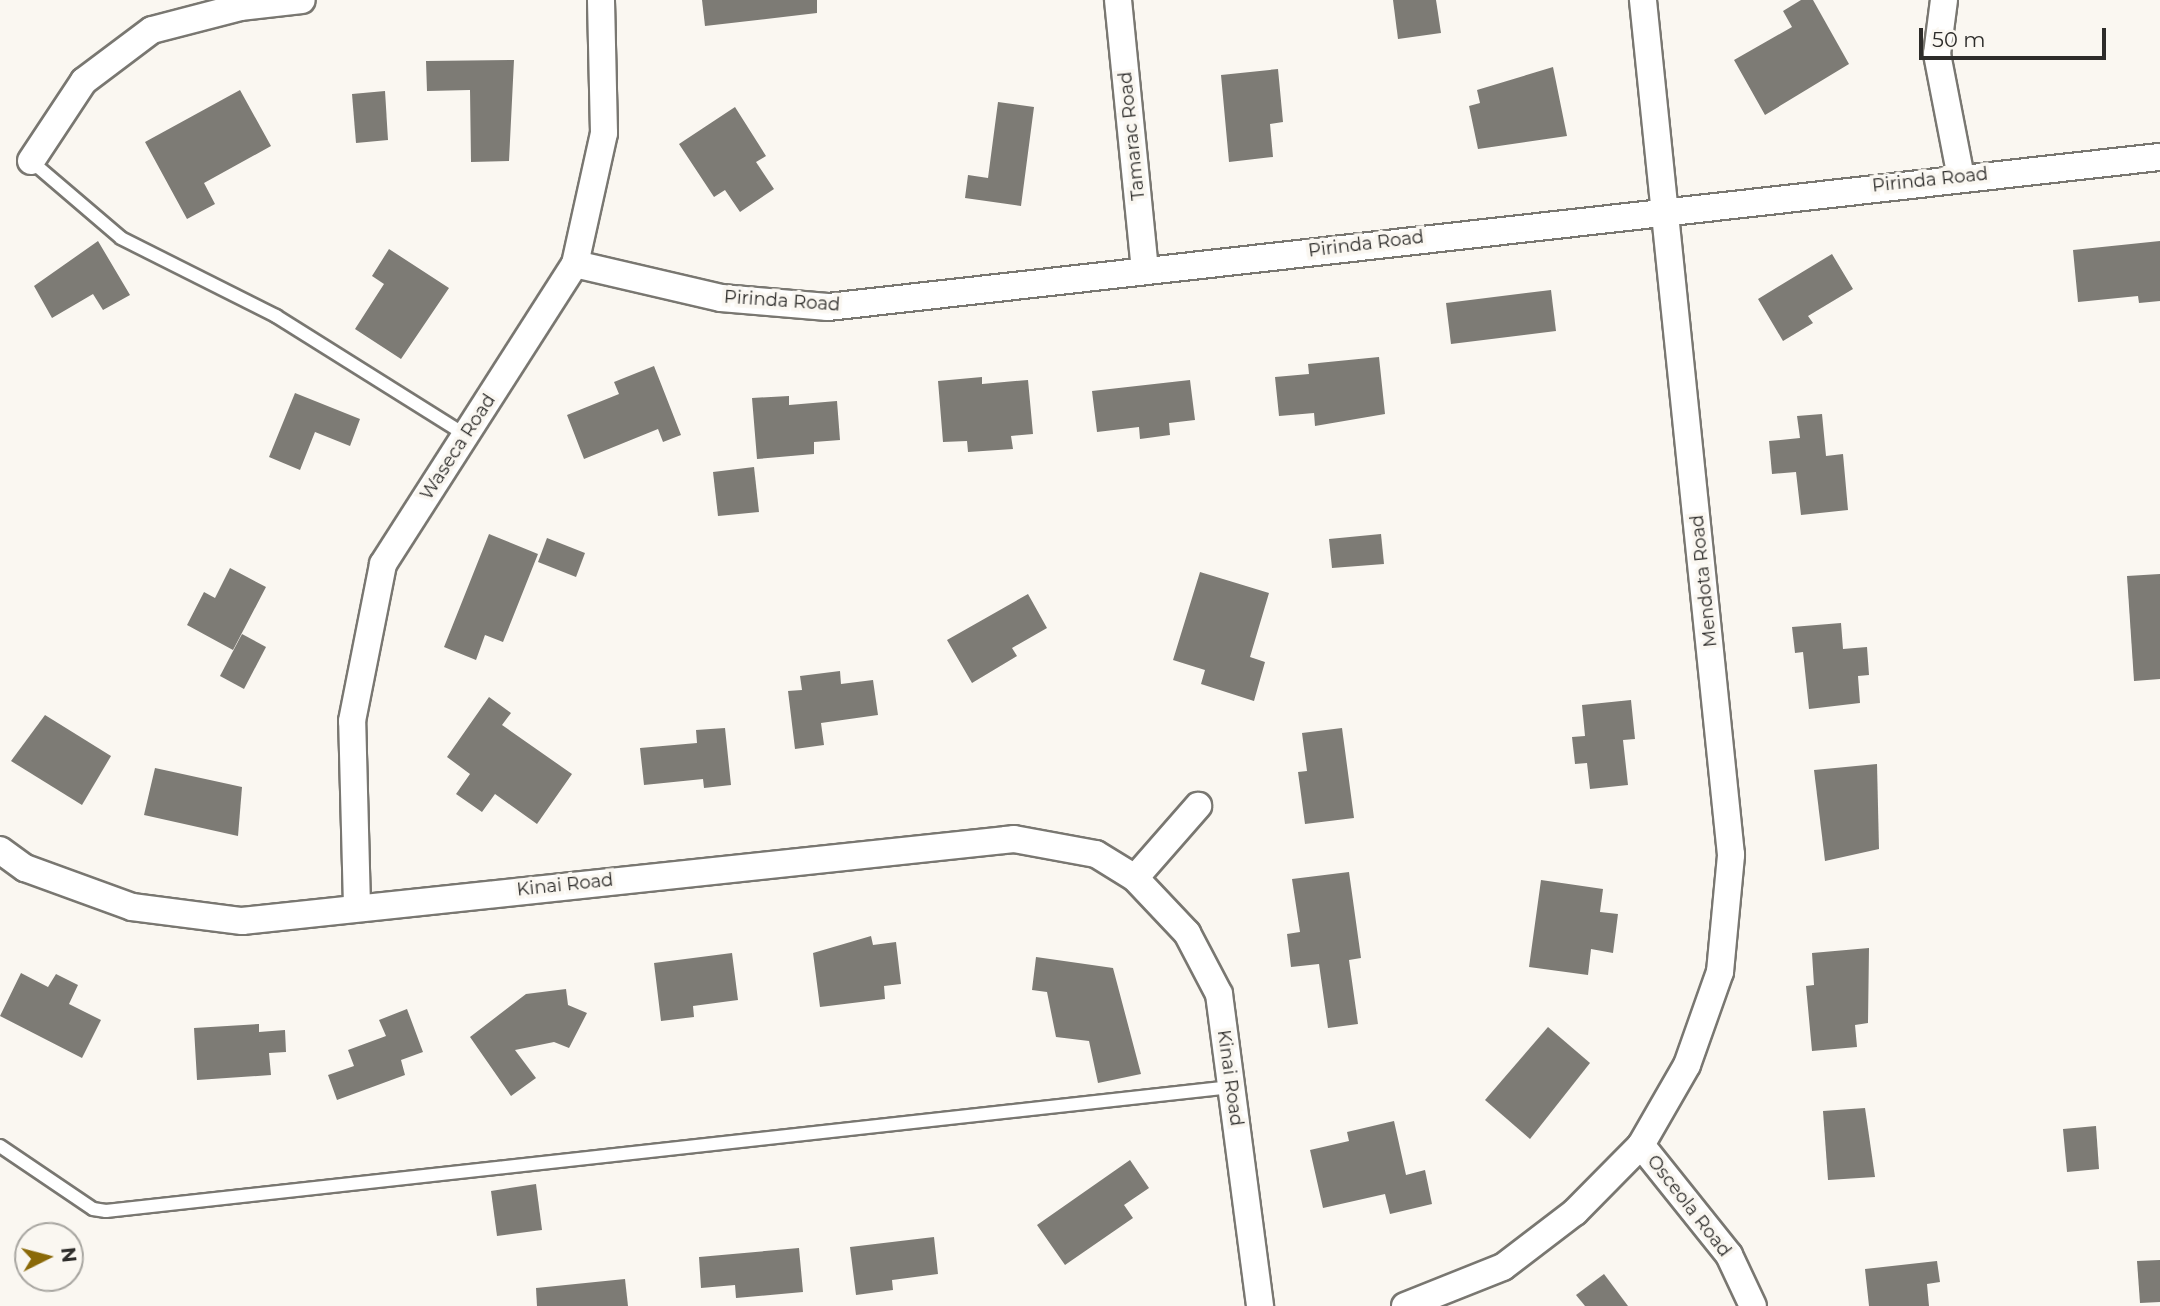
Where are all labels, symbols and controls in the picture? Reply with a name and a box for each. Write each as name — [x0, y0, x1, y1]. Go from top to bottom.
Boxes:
scale bar — [1922, 14, 2109, 58]
text: 50 m — [1932, 27, 1986, 52]
street label: Tamarac Road — [1115, 71, 1149, 201]
street label: Pirinda Road — [1871, 163, 1989, 197]
street label: Pirinda Road — [1307, 226, 1425, 262]
street label: Pirinda Road — [723, 286, 841, 316]
street label: Waseca Road — [416, 390, 500, 504]
street label: Mendota Road — [1686, 514, 1722, 648]
street label: Kinai Road — [516, 869, 614, 901]
street label: Kinai Road — [1213, 1028, 1247, 1128]
street label: Osceola Road — [1643, 1151, 1735, 1261]
north arrow — [14, 1222, 84, 1292]
text: N — [56, 1246, 81, 1264]

